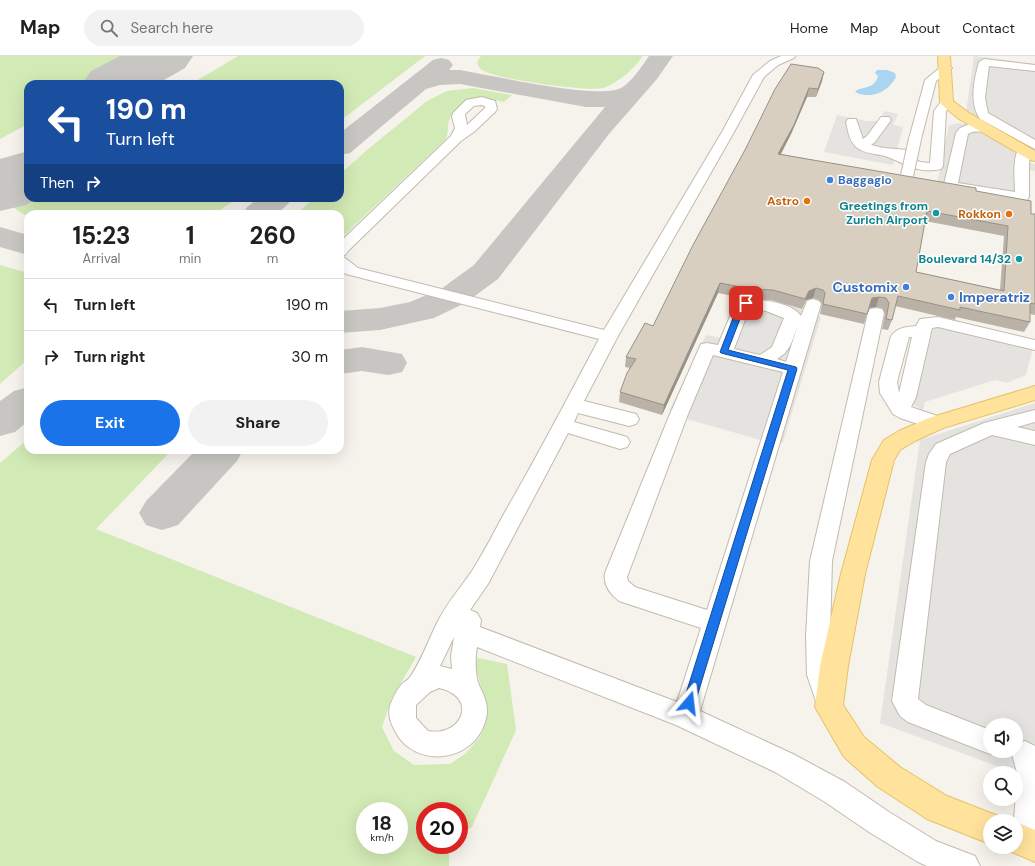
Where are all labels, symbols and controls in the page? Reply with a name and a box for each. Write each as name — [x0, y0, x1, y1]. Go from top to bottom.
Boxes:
search box — [84, 10, 364, 46]
text: Map — [20, 15, 60, 40]
icon: search — [98, 17, 120, 39]
text: Search here — [130, 18, 213, 38]
text: Home — [790, 19, 828, 37]
text: Map — [850, 19, 878, 37]
text: About — [900, 19, 940, 37]
text: Contact — [962, 19, 1015, 37]
text: 190 m — [106, 91, 187, 128]
icon: left — [40, 96, 92, 148]
text: Turn left — [106, 127, 175, 151]
icon: right — [82, 172, 104, 194]
place label: Baggagio — [838, 172, 892, 188]
text: Then — [40, 173, 74, 193]
marker: Baggagio — [825, 175, 835, 185]
place label: Astro — [767, 193, 799, 209]
marker: Astro — [802, 196, 812, 206]
place label: Greetings from Zurich Airport — [839, 198, 928, 228]
place label: Rokkon — [958, 206, 1001, 222]
marker: Greetings from Zurich Airport — [931, 208, 941, 218]
marker: Rokkon — [1004, 209, 1014, 219]
text: 15:23 — [72, 220, 131, 251]
text: 1 — [186, 220, 194, 251]
text: 260 — [250, 220, 296, 251]
text: Arrival — [83, 250, 120, 267]
text: min — [179, 250, 201, 267]
text: m — [267, 250, 278, 267]
place label: Boulevard 14/32 — [918, 251, 1011, 267]
marker: Boulevard 14/32 — [1014, 254, 1024, 264]
place label: Customix — [832, 278, 898, 296]
marker: Customix — [901, 282, 911, 292]
pin — [729, 286, 763, 320]
place label: Imperatriz — [959, 288, 1030, 306]
icon: arrive — [735, 292, 757, 314]
marker: Imperatriz — [946, 292, 956, 302]
icon: left — [40, 294, 62, 316]
text: Turn left — [74, 295, 135, 315]
text: 190 m — [286, 295, 328, 315]
icon: right — [40, 346, 62, 368]
text: Turn right — [74, 347, 145, 367]
text: 30 m — [292, 347, 328, 367]
button: Exit — [40, 400, 180, 446]
button: Share — [188, 400, 328, 446]
position arrow — [668, 682, 710, 724]
map controls — [983, 718, 1023, 854]
button: sound — [983, 718, 1023, 758]
button: search — [983, 766, 1023, 806]
speed limit sign: 20 — [416, 802, 468, 854]
text: 18 — [372, 810, 392, 836]
button: layers — [983, 814, 1023, 854]
text: km/h — [370, 831, 394, 844]

